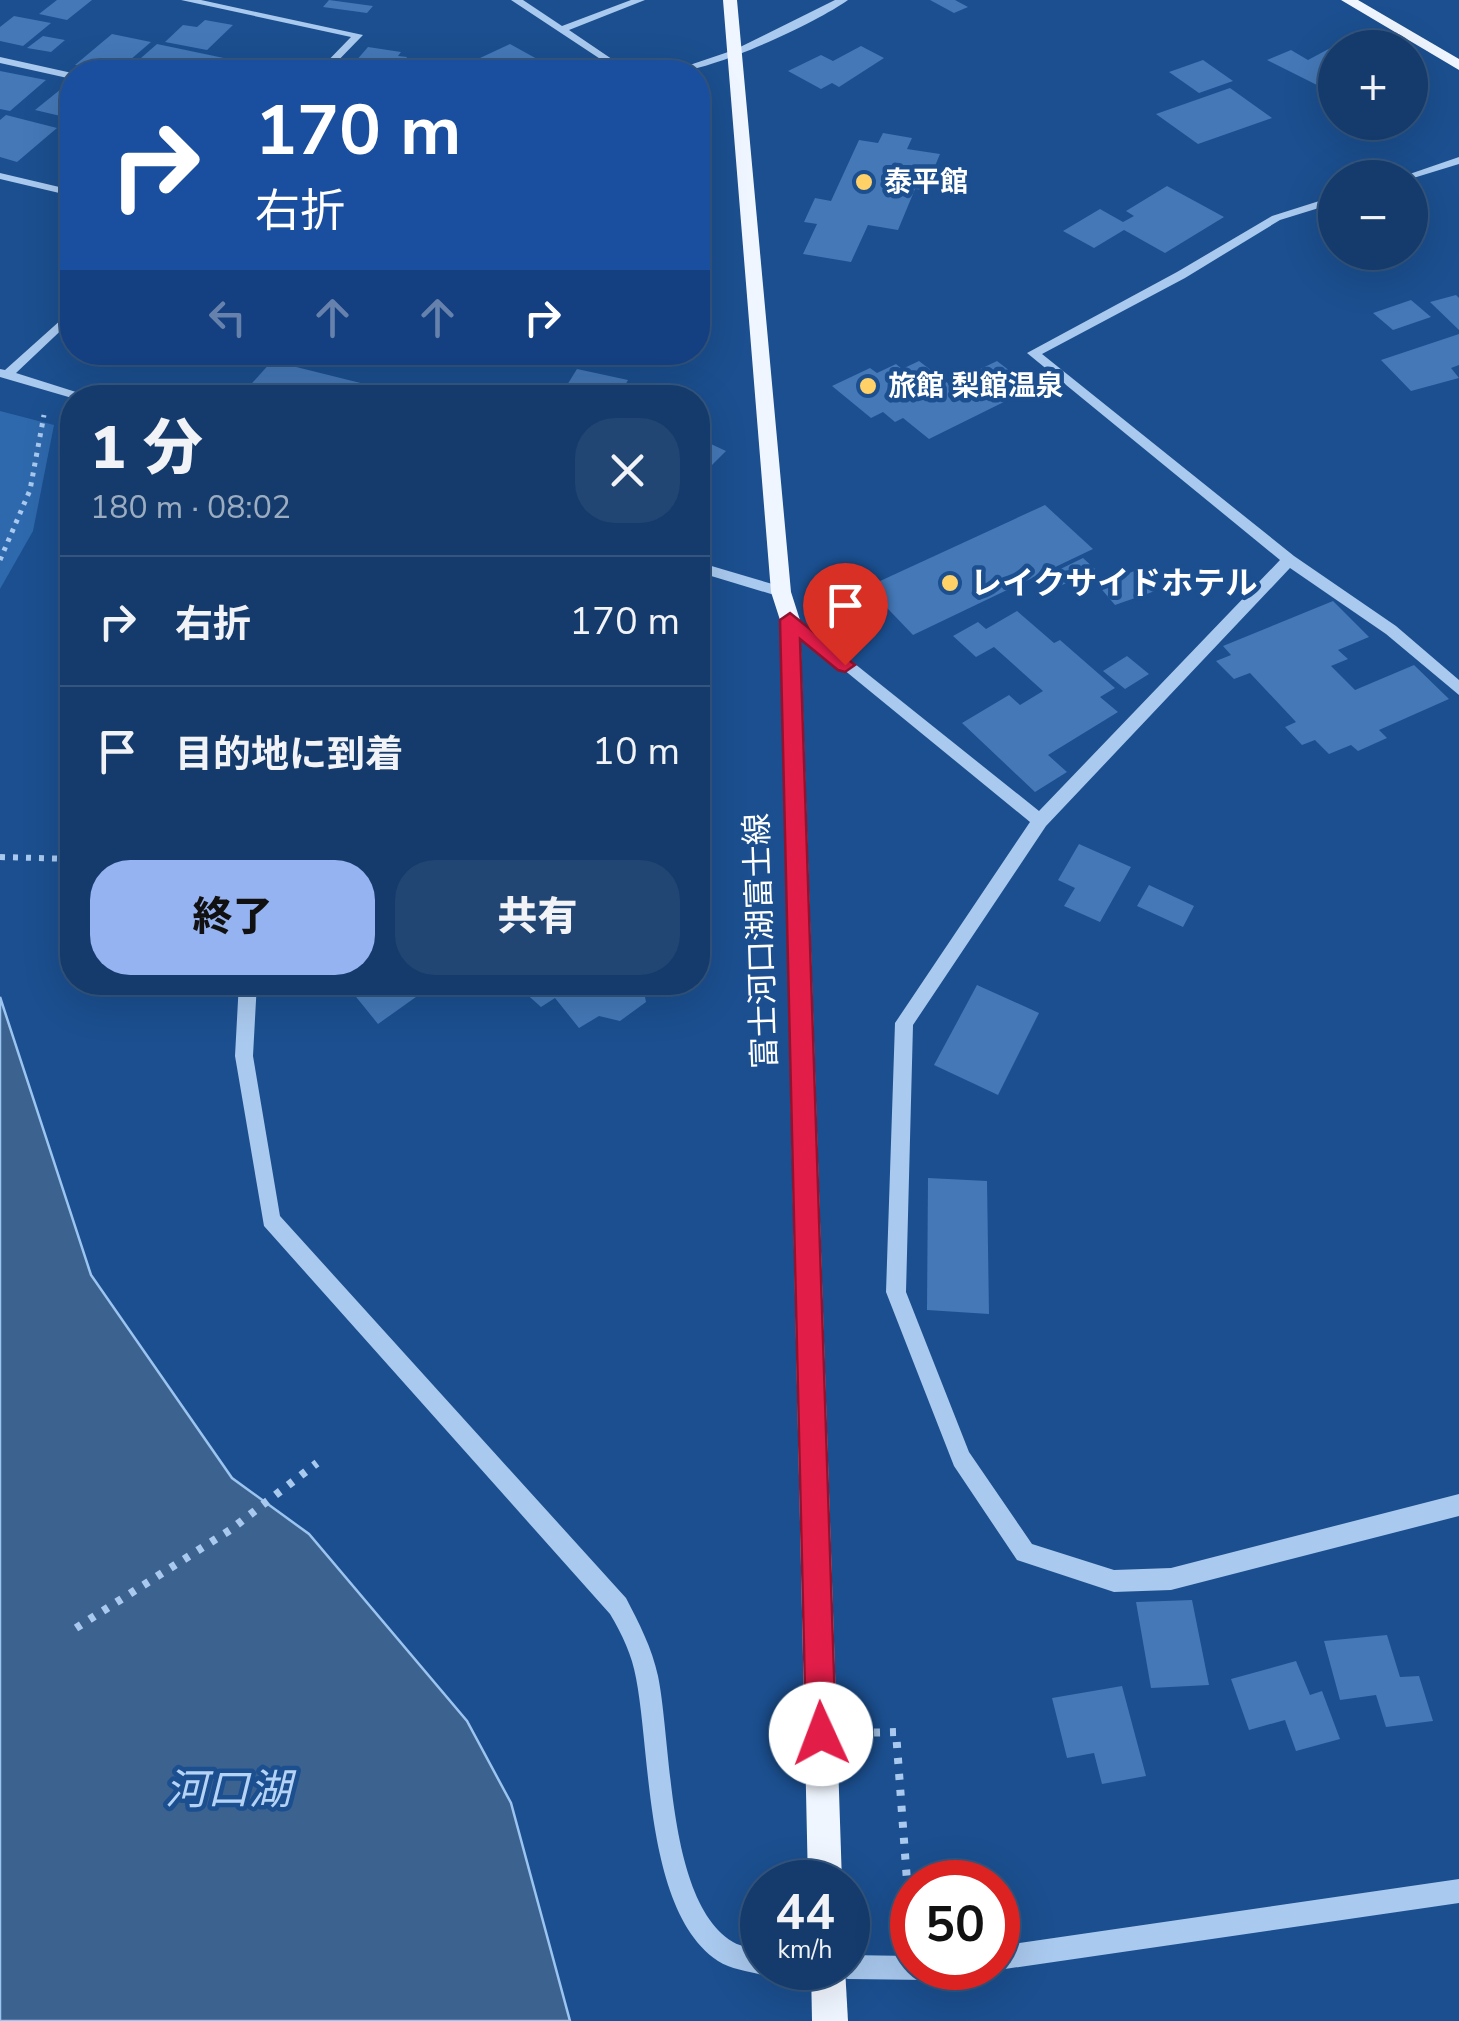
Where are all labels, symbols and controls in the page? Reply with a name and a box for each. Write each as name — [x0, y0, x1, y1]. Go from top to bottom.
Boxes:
map controls — [1318, 30, 1428, 270]
button: + — [1318, 30, 1428, 140]
text: 170 m — [255, 83, 461, 179]
icon: right — [90, 100, 220, 230]
button: − — [1318, 160, 1428, 270]
place label: 泰平館 — [884, 163, 968, 201]
marker: 泰平館 — [853, 171, 875, 193]
text: 右折 — [255, 181, 345, 242]
icon: left — [200, 290, 255, 345]
icon: ahead — [305, 290, 360, 345]
icon: ahead — [410, 290, 465, 345]
icon: right — [515, 290, 570, 345]
place label: 旅館 梨館温泉 — [888, 367, 1064, 405]
marker: 旅館 梨館温泉 — [857, 375, 879, 397]
text: 1 分 — [90, 407, 203, 489]
button: close — [575, 418, 680, 523]
text: 180 m · 08:02 — [90, 486, 291, 529]
place label: レイクサイドホテル — [970, 562, 1257, 605]
pin — [803, 563, 888, 666]
marker: レイクサイドホテル — [939, 572, 961, 594]
icon: arrive — [818, 578, 873, 633]
icon: right — [90, 594, 145, 649]
text: 170 m — [569, 596, 680, 647]
text: 右折 — [175, 599, 251, 650]
icon: arrive — [90, 724, 145, 779]
text: 10 m — [592, 726, 680, 777]
text: 目的地に到着 — [175, 729, 403, 780]
street label: 富士河口湖富士線 — [735, 812, 787, 1070]
button: 終了 — [90, 860, 375, 975]
button: 共有 — [395, 860, 680, 975]
position arrow — [769, 1682, 873, 1786]
water label: 河口湖 — [165, 1762, 297, 1819]
speed limit sign: 50 — [890, 1860, 1020, 1990]
text: 44 — [775, 1878, 835, 1947]
text: km/h — [777, 1933, 833, 1967]

